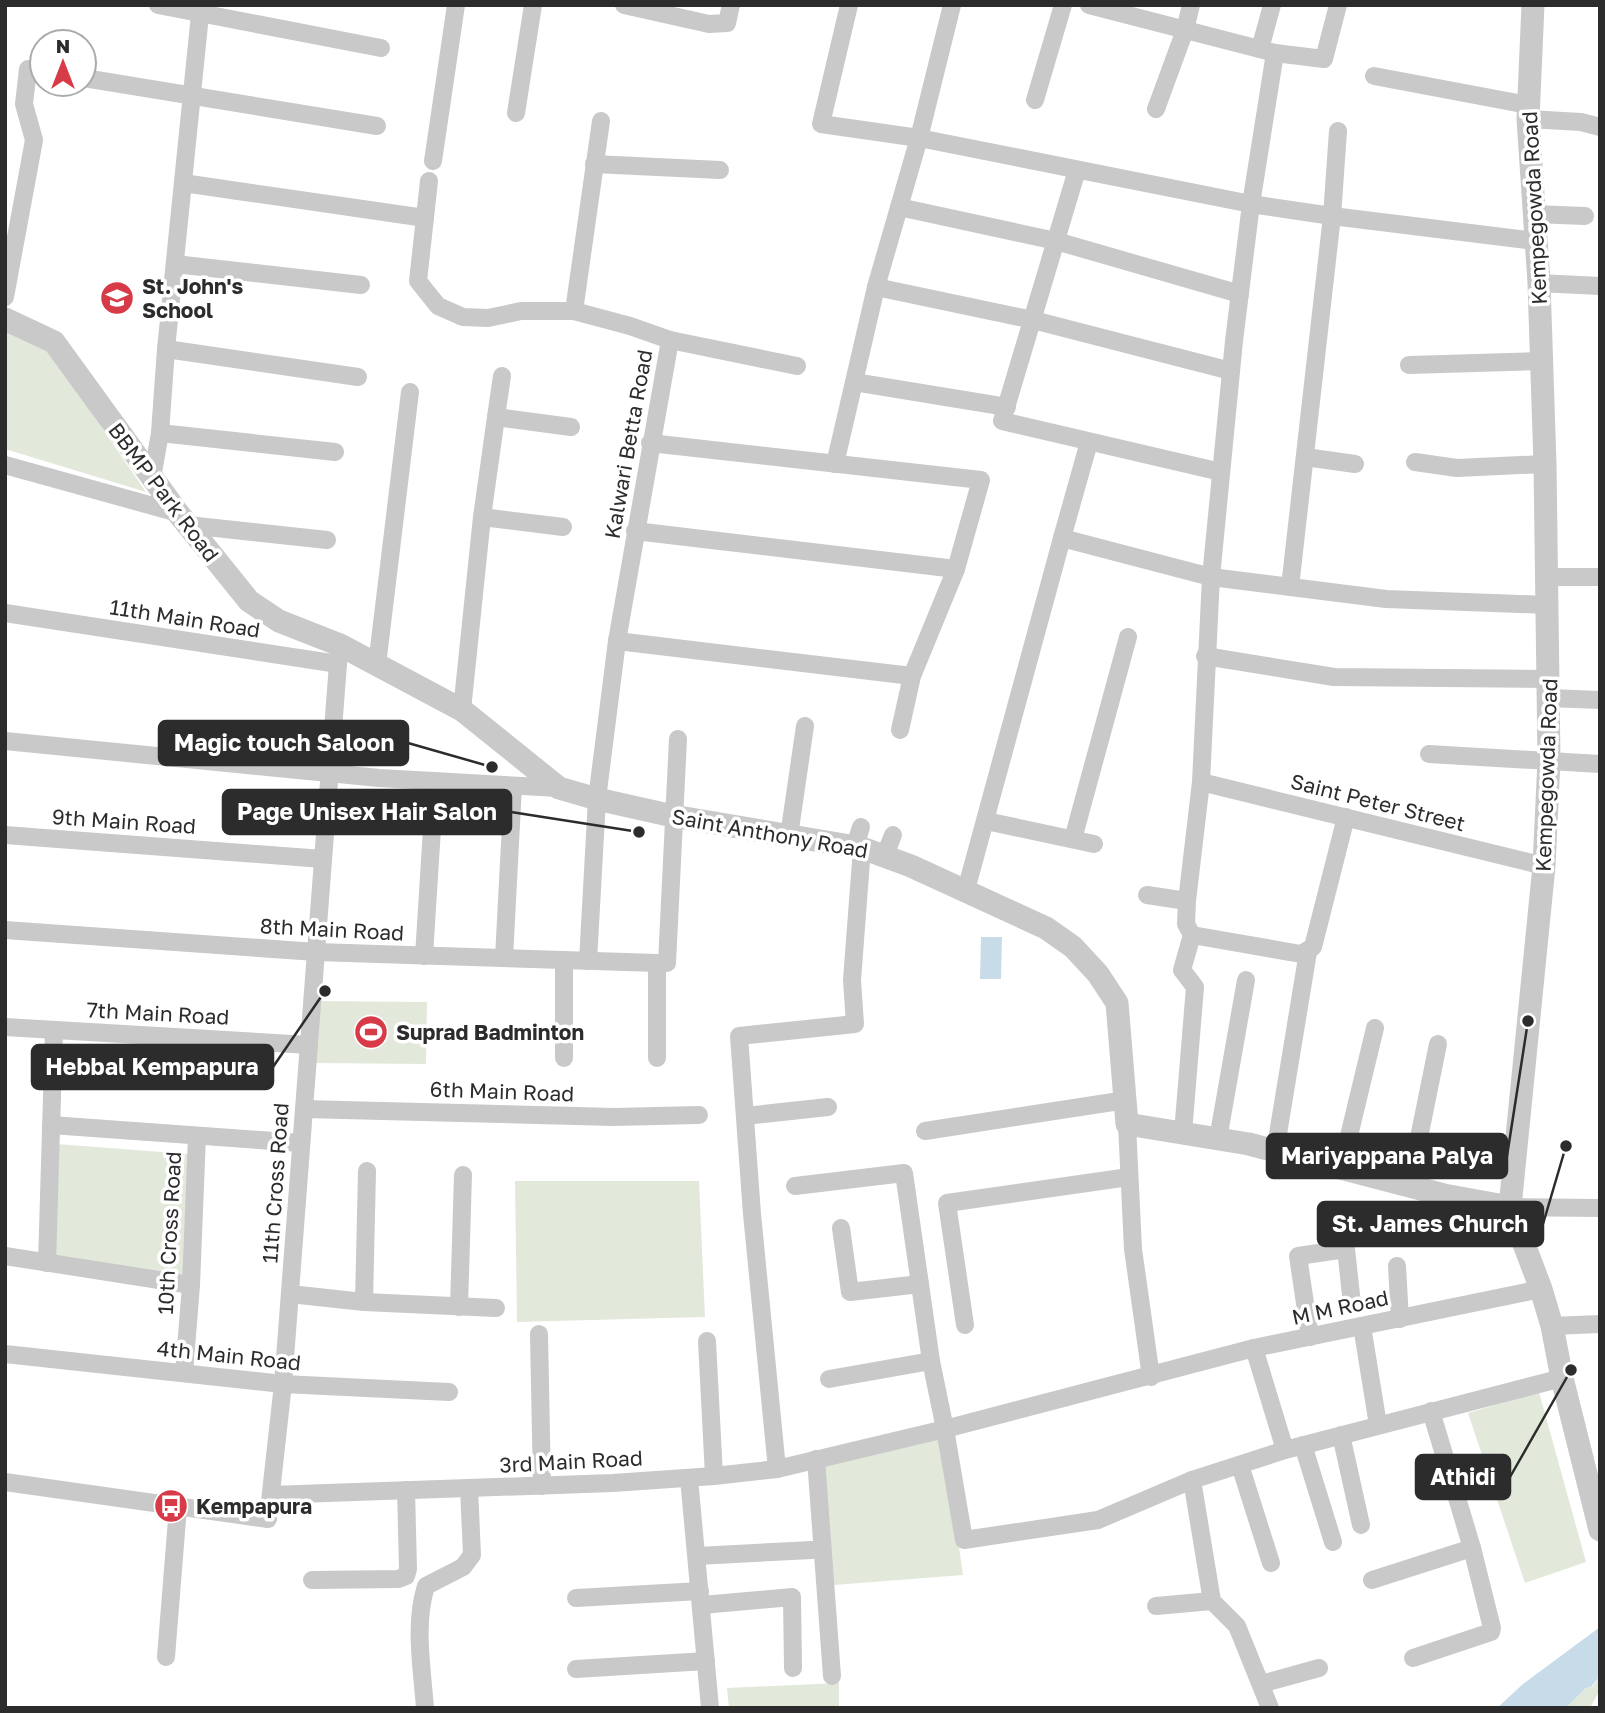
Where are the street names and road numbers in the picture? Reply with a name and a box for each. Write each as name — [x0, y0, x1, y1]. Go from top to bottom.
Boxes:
street label: Kempegowda Road — [1516, 111, 1552, 305]
street label: Kalwari Betta Road — [599, 347, 657, 541]
street label: BBMP Park Road — [103, 417, 225, 567]
street label: 11th Main Road — [108, 593, 262, 643]
street label: Kempegowda Road — [1530, 678, 1562, 872]
street label: Saint Peter Street — [1288, 768, 1468, 836]
street label: 9th Main Road — [51, 803, 197, 839]
street label: Saint Anthony Road — [670, 803, 870, 863]
street label: 8th Main Road — [259, 912, 405, 946]
street label: 7th Main Road — [86, 996, 230, 1030]
street label: 6th Main Road — [429, 1075, 575, 1107]
street label: 11th Cross Road — [256, 1102, 294, 1264]
street label: 10th Cross Road — [152, 1151, 186, 1315]
street label: M M Road — [1289, 1284, 1391, 1330]
street label: 4th Main Road — [156, 1335, 302, 1375]
street label: 3rd Main Road — [499, 1444, 643, 1478]

